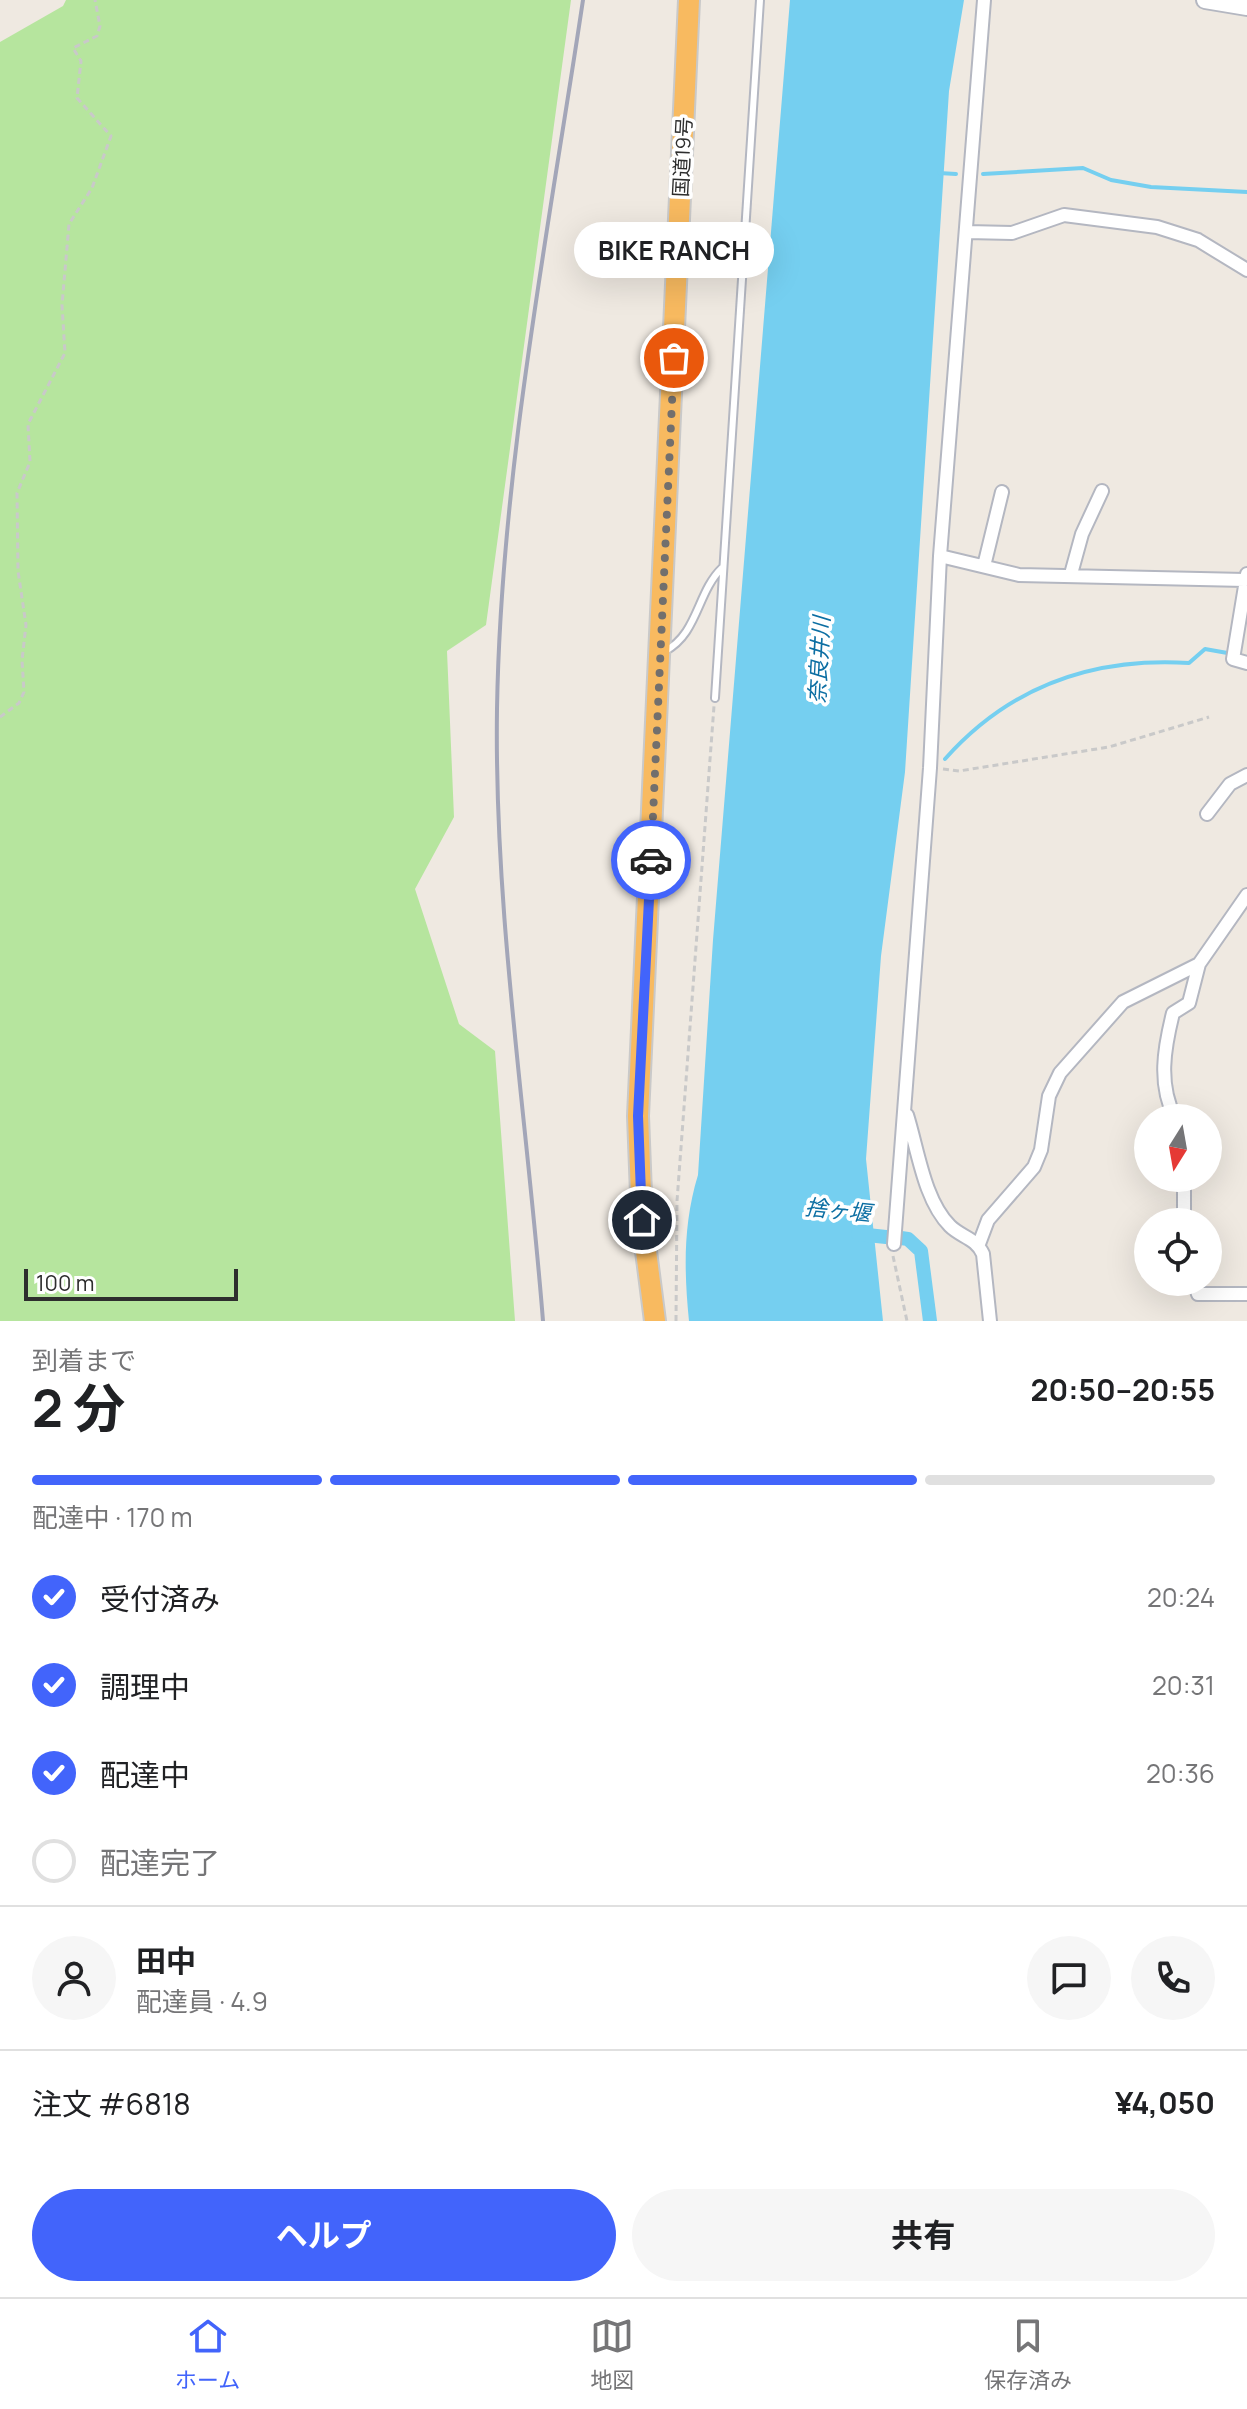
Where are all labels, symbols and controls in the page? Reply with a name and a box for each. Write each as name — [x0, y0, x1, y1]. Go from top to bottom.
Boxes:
street label: 国道19号 — [666, 116, 698, 198]
callout: BIKE RANCH — [574, 222, 774, 278]
text: BIKE RANCH — [598, 232, 750, 268]
pin — [640, 324, 708, 392]
icon: bag — [652, 336, 696, 380]
water label: 奈良井川 — [802, 613, 836, 705]
courier — [611, 820, 691, 900]
icon: car — [629, 838, 673, 882]
north arrow — [1134, 1104, 1222, 1192]
map controls — [1134, 1104, 1222, 1296]
pin — [608, 1186, 676, 1254]
water label: 捨ヶ堰 — [804, 1192, 876, 1229]
icon: home — [620, 1198, 664, 1242]
button: locate — [1134, 1208, 1222, 1296]
scale bar — [24, 1265, 238, 1301]
text: 100 m — [36, 1268, 94, 1298]
text: 到着まで — [32, 1342, 136, 1378]
text: 20:50–20:55 — [1031, 1369, 1215, 1410]
text: 2 分 — [32, 1372, 125, 1443]
text: 配達中 · 170 m — [32, 1499, 193, 1535]
icon: check — [32, 1575, 76, 1619]
text: 受付済み — [100, 1578, 220, 1619]
text: 20:24 — [1147, 1579, 1215, 1615]
icon: check — [32, 1663, 76, 1707]
text: 調理中 — [100, 1666, 190, 1707]
text: 20:31 — [1152, 1667, 1215, 1703]
icon: check — [32, 1751, 76, 1795]
text: 配達中 — [100, 1754, 190, 1795]
text: 20:36 — [1146, 1755, 1215, 1791]
text: 配達完了 — [100, 1842, 220, 1883]
button: person — [32, 1936, 116, 2020]
button: chat — [1027, 1936, 1111, 2020]
button: phone — [1131, 1936, 1215, 2020]
text: 田中 — [136, 1940, 196, 1981]
text: 配達員 · 4.9 — [136, 1983, 268, 2019]
text: ¥4,050 — [1115, 2082, 1215, 2123]
text: 注文 #6818 — [32, 2083, 191, 2124]
button: ヘルプ — [32, 2189, 616, 2281]
button: 共有 — [632, 2189, 1215, 2281]
tab: ホーム — [175, 2314, 240, 2395]
tab: 地図 — [590, 2314, 634, 2395]
tab: 保存済み — [984, 2314, 1072, 2395]

